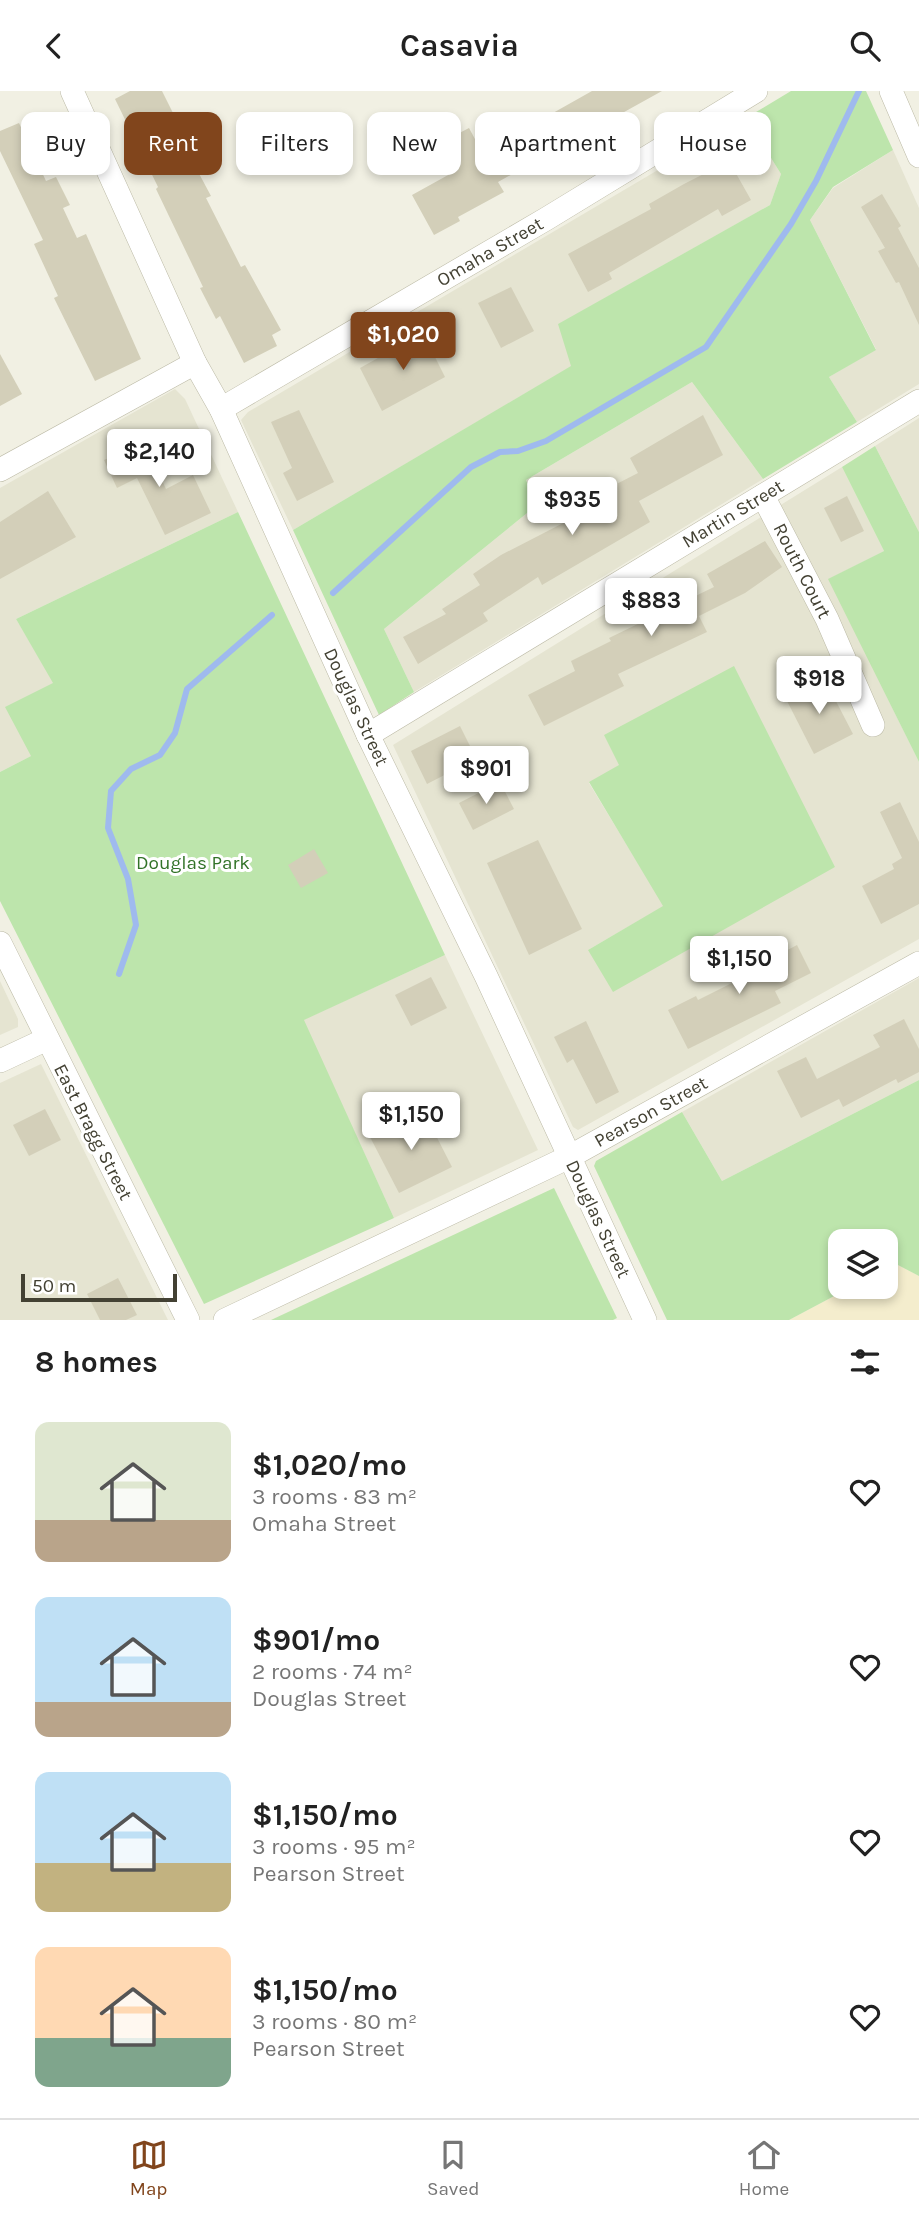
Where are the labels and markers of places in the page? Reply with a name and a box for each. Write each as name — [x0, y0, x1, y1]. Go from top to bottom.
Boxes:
pin: $1,020 — [346, 313, 460, 372]
pin: $2,140 — [102, 429, 216, 489]
pin: $935 — [531, 477, 613, 537]
pin: $883 — [610, 579, 692, 638]
pin: $918 — [778, 657, 860, 716]
pin: $901 — [445, 747, 527, 806]
pin: $1,150 — [682, 937, 796, 996]
pin: $1,150 — [354, 1093, 468, 1152]

